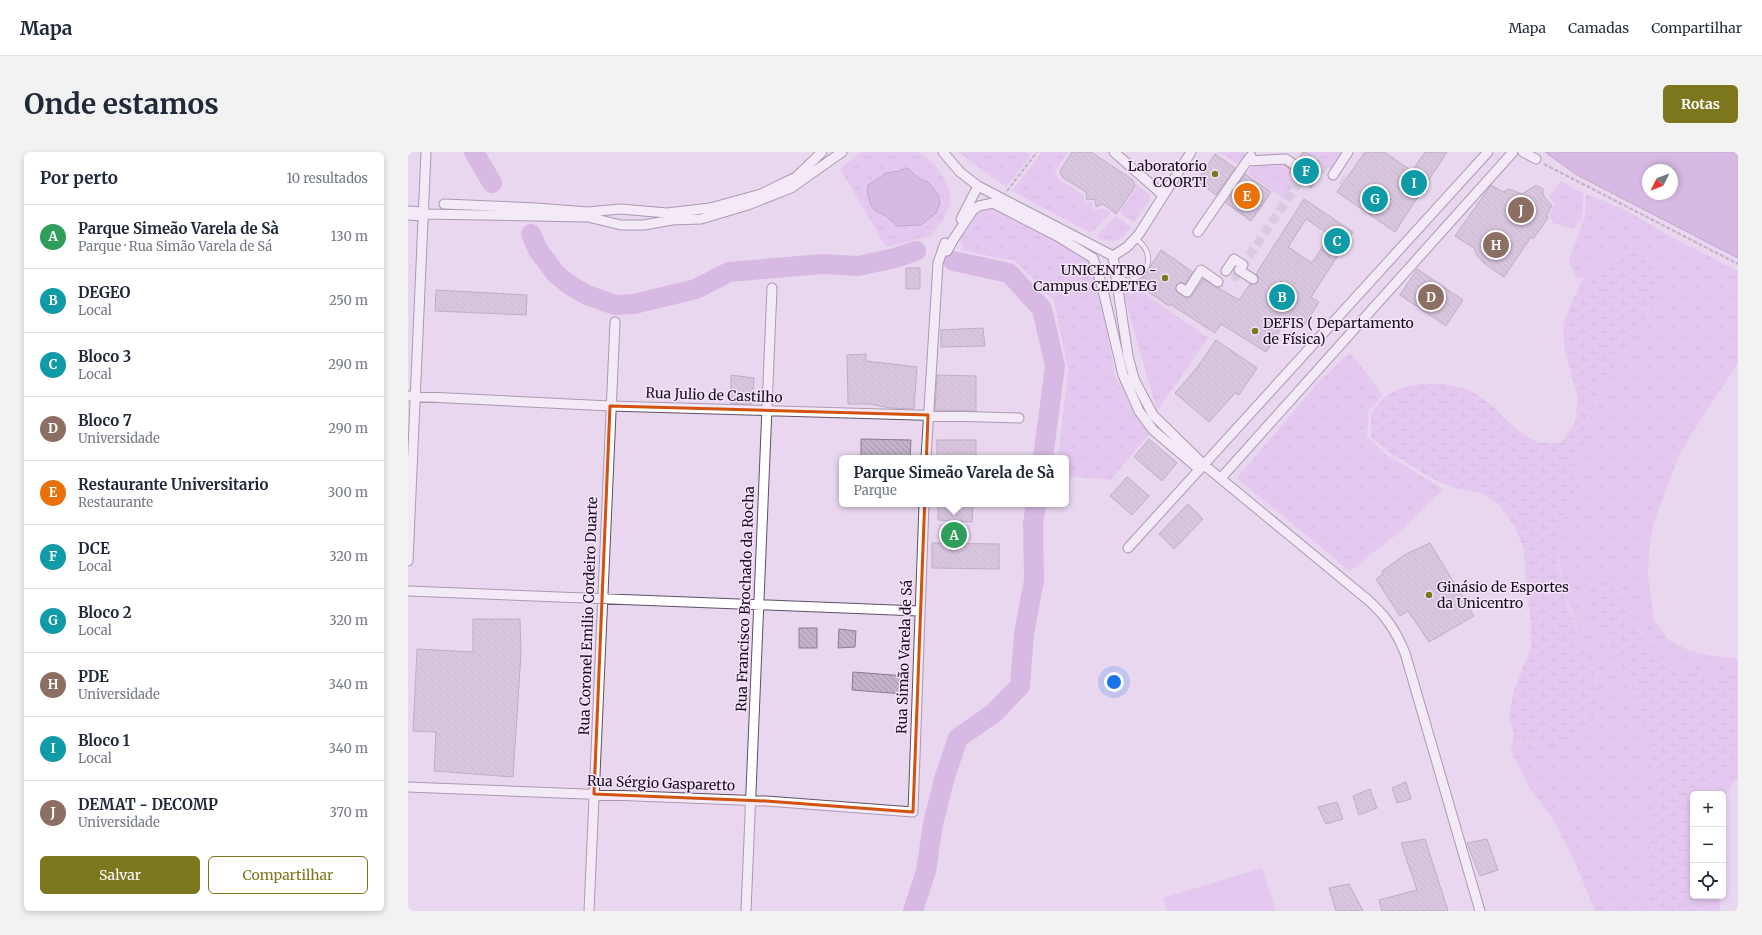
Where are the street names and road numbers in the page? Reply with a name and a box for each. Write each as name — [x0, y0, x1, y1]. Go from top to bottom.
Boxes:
street label: Rua Julio de Castilho — [645, 384, 783, 406]
street label: Rua Francisco Brochado da Rocha — [732, 485, 758, 712]
street label: Rua Coronel Emilio Cordeiro Duarte — [575, 496, 601, 736]
street label: Rua Simão Varela de Sá — [892, 579, 916, 735]
street label: Rua Sérgio Gasparetto — [587, 771, 735, 795]

